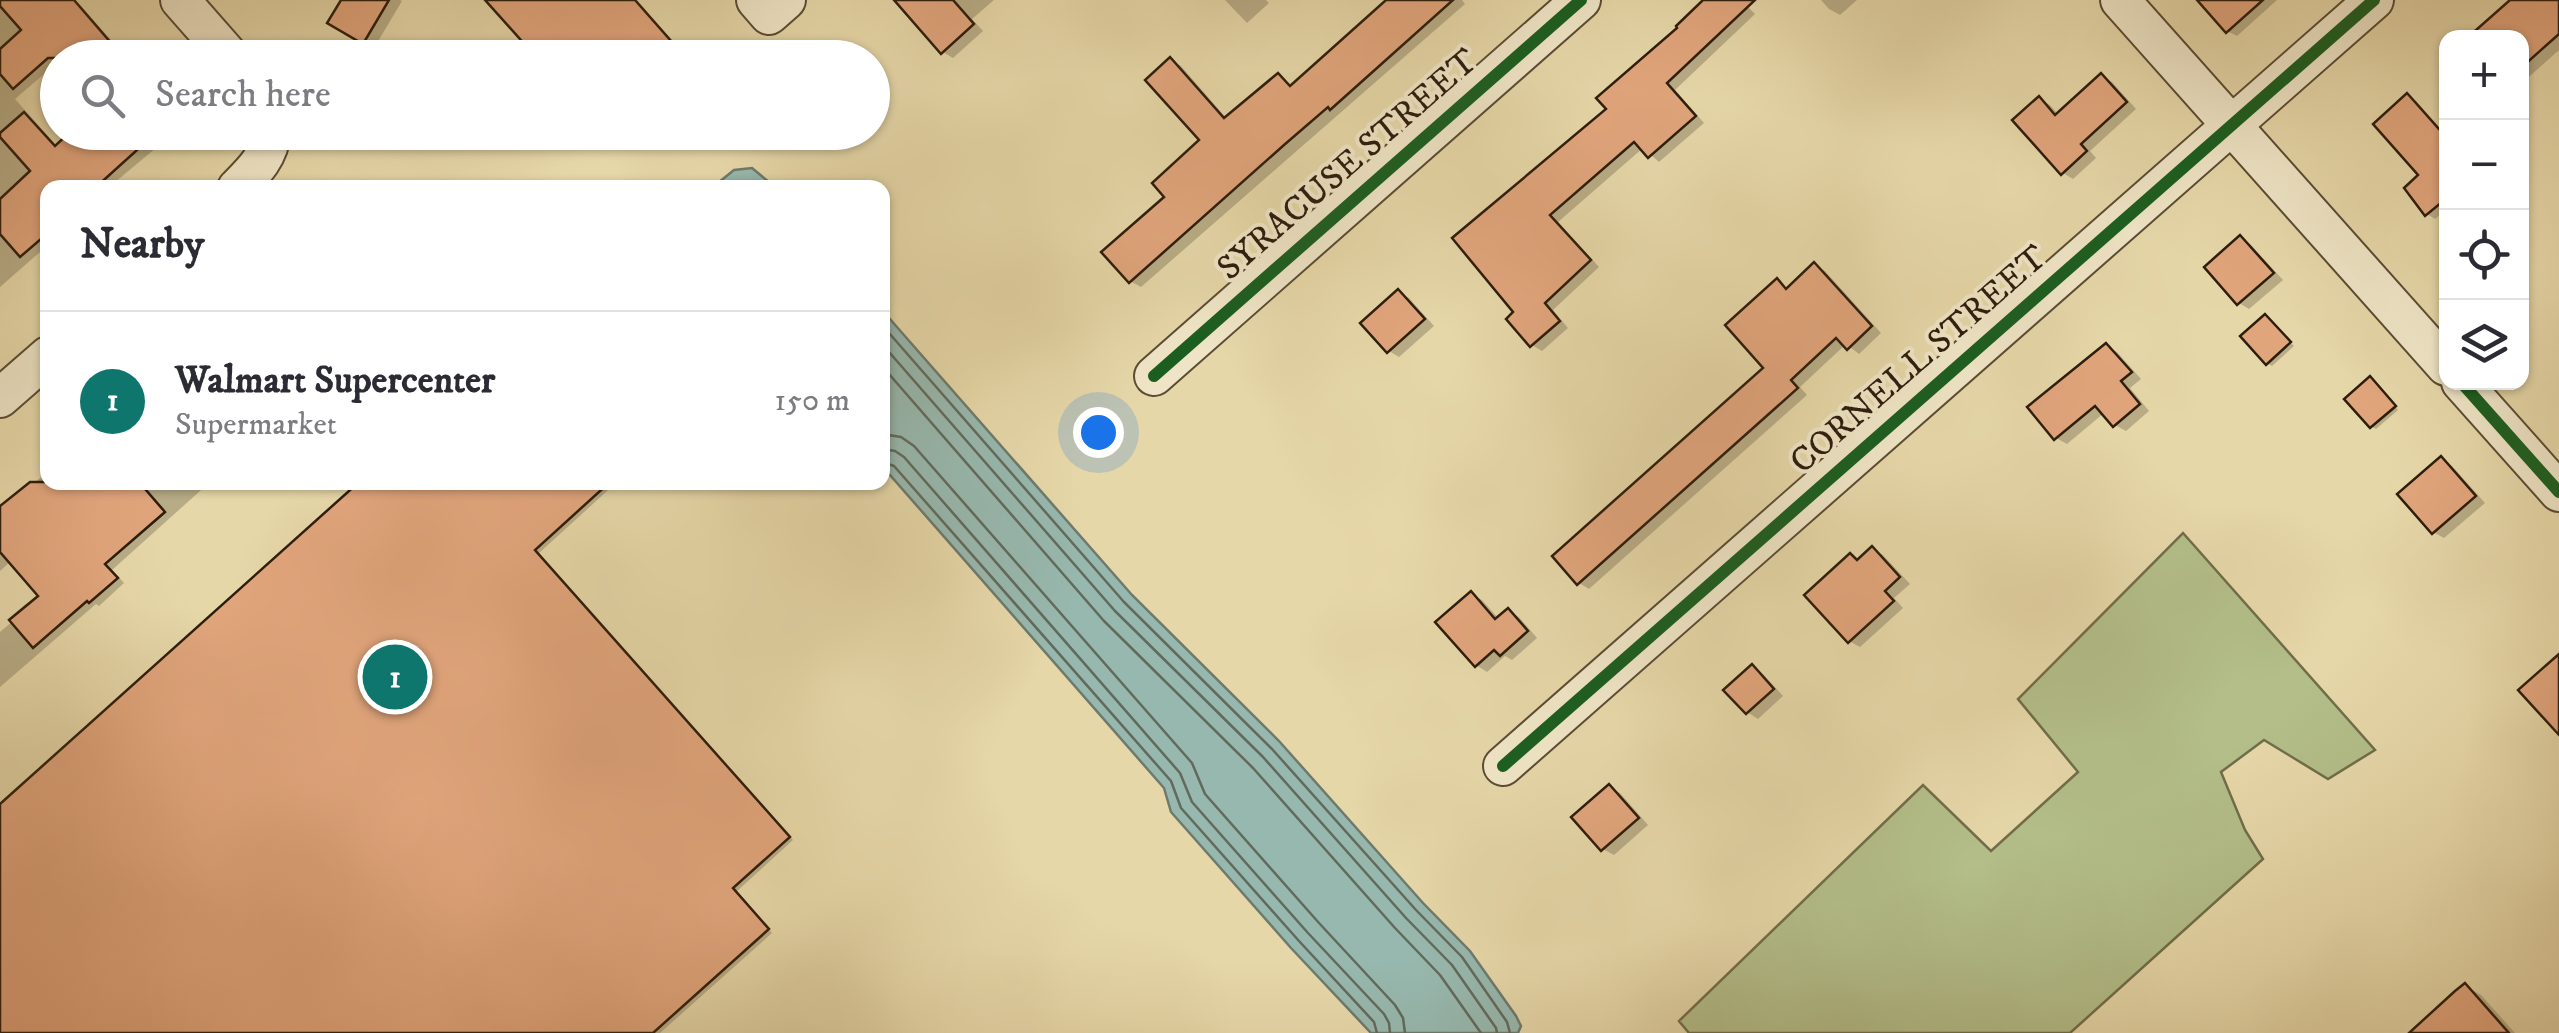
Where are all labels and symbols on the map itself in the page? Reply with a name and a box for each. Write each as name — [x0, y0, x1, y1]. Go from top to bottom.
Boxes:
street label: SYRACUSE STREET — [1209, 39, 1488, 290]
street label: CORNELL STREET — [1781, 236, 2057, 484]
your location — [1073, 407, 1124, 458]
pin: 1 — [362, 640, 428, 714]

